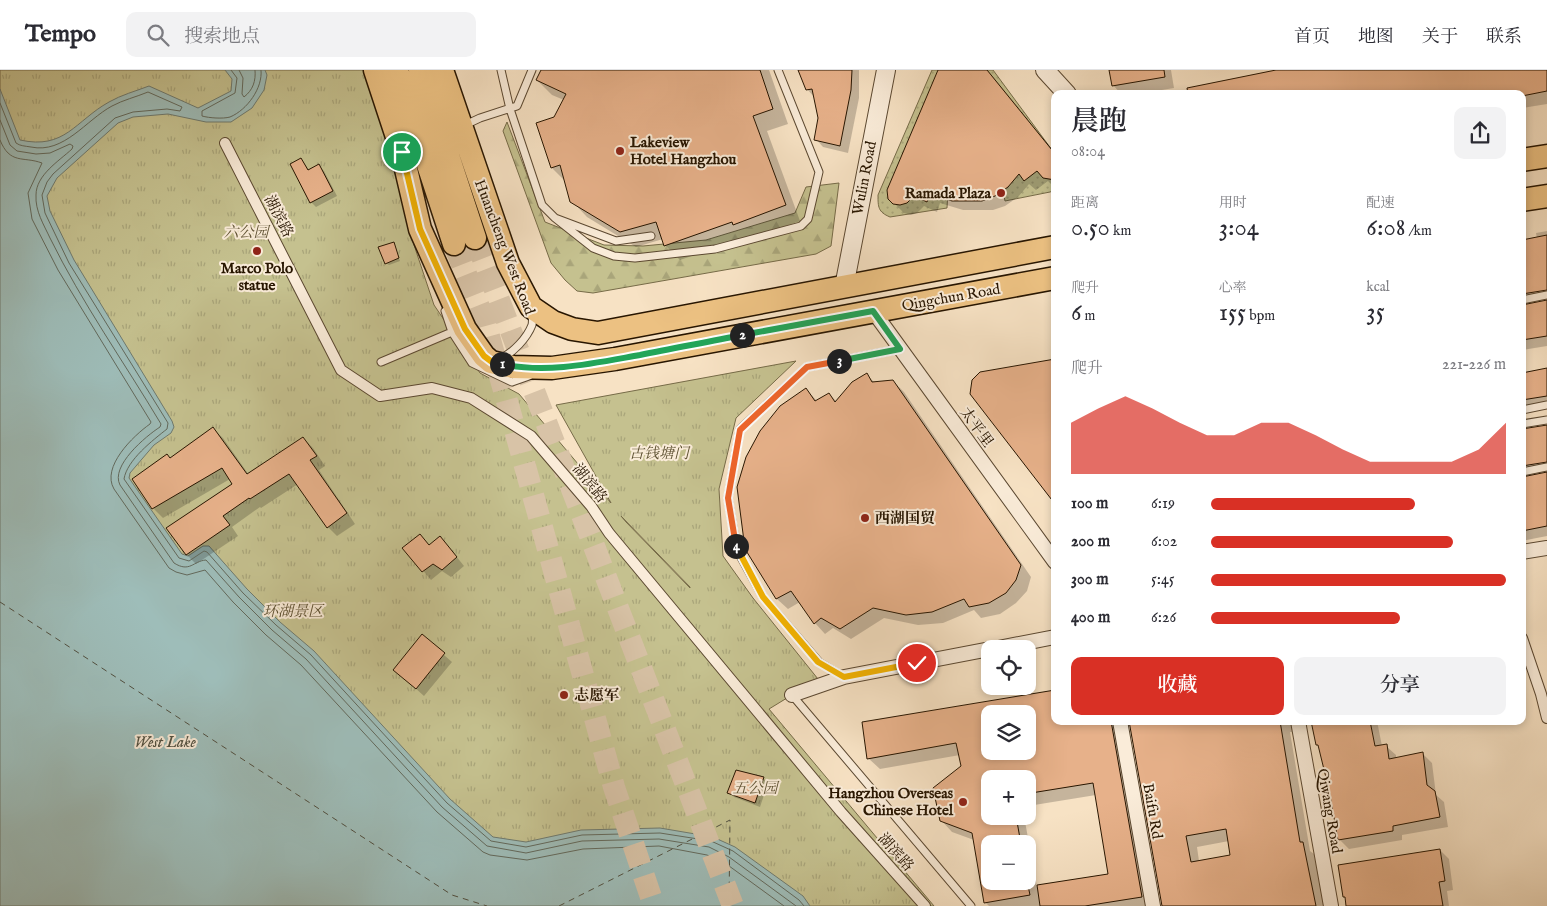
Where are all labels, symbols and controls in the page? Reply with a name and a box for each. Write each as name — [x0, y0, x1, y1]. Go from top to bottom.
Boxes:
search box — [126, 12, 476, 57]
text: Tempo — [25, 19, 96, 50]
icon: search — [144, 21, 172, 49]
text: 搜索地点 — [184, 25, 260, 49]
text: 首页 — [1294, 26, 1330, 49]
text: 地图 — [1358, 26, 1394, 49]
text: 关于 — [1422, 26, 1458, 49]
text: 联系 — [1486, 26, 1522, 49]
text: 晨跑 — [1071, 105, 1127, 140]
button: share — [1454, 107, 1506, 159]
pin — [381, 131, 423, 173]
place label: Lakeview Hotel Hangzhou — [630, 133, 737, 169]
icon: arrive — [388, 138, 416, 166]
street label: Wulin Road — [848, 138, 881, 217]
text: 08:04 — [1071, 142, 1105, 162]
marker: Lakeview Hotel Hangzhou — [614, 145, 626, 157]
street label: Huancheng West Road — [470, 177, 539, 319]
place label: Ramada Plaza — [905, 184, 992, 203]
marker: Ramada Plaza — [995, 187, 1007, 199]
street label: 湖滨路 — [260, 192, 297, 241]
text: 距离 — [1071, 194, 1099, 212]
text: 用时 — [1219, 194, 1247, 212]
text: 配速 — [1366, 194, 1394, 212]
text: 0.50 — [1071, 212, 1110, 244]
text: 3:04 — [1219, 212, 1259, 244]
text: 6:08 — [1366, 212, 1406, 244]
text: km — [1110, 222, 1131, 240]
text: /km — [1406, 222, 1432, 240]
park label: 六公园 — [223, 223, 270, 242]
marker: Marco Polo statue — [251, 245, 263, 257]
place label: Marco Polo statue — [221, 259, 293, 295]
text: kcal — [1366, 278, 1390, 296]
street label: Qingchun Road — [900, 279, 1003, 316]
text: 爬升 — [1071, 279, 1099, 297]
text: 心率 — [1219, 279, 1247, 297]
text: 35 — [1366, 296, 1385, 328]
text: 6 — [1071, 297, 1082, 329]
text: 155 — [1219, 297, 1246, 329]
text: m — [1082, 307, 1095, 325]
text: bpm — [1246, 307, 1275, 325]
pin: 2 — [730, 322, 754, 348]
text: 2 — [739, 326, 746, 344]
pin: 3 — [826, 348, 852, 374]
pin: 1 — [490, 352, 514, 376]
text: 3 — [837, 352, 842, 370]
text: 1 — [500, 355, 505, 373]
text: 221–226 m — [1442, 355, 1506, 375]
text: 爬升 — [1071, 359, 1103, 379]
street label: 太平里 — [956, 404, 998, 451]
park label: 古钱塘门 — [629, 444, 691, 463]
street label: 湖滨路 — [568, 460, 611, 507]
text: 100 m — [1071, 494, 1108, 514]
text: 6:19 — [1151, 494, 1175, 514]
place label: 西湖国贸 — [875, 509, 935, 528]
marker: 西湖国贸 — [859, 512, 871, 524]
text: 200 m — [1071, 532, 1110, 552]
text: 6:02 — [1151, 532, 1177, 552]
pin: 4 — [724, 534, 748, 558]
text: 4 — [733, 537, 740, 555]
text: 300 m — [1071, 570, 1109, 590]
text: 5:45 — [1151, 570, 1175, 590]
park label: 环湖景区 — [263, 602, 325, 621]
text: 400 m — [1071, 608, 1110, 628]
text: 6:26 — [1151, 608, 1176, 628]
map controls — [981, 640, 1036, 890]
button: locate — [981, 640, 1036, 695]
pin — [896, 642, 938, 684]
icon: check — [903, 649, 931, 677]
button: 收藏 — [1071, 657, 1284, 715]
button: 分享 — [1294, 657, 1506, 715]
place label: 志愿军 — [574, 686, 619, 705]
marker: 志愿军 — [558, 689, 570, 701]
button: layers — [981, 705, 1036, 760]
water label: West Lake — [134, 733, 196, 753]
street label: Qiwang Road — [1313, 767, 1346, 856]
button: + — [981, 770, 1036, 825]
park label: 五公园 — [732, 779, 779, 798]
street label: Baifu Rd — [1138, 782, 1167, 841]
place label: Hangzhou Overseas Chinese Hotel — [828, 784, 954, 820]
marker: Hangzhou Overseas Chinese Hotel — [957, 796, 969, 808]
street label: 湖滨路 — [874, 829, 918, 875]
button: − — [981, 835, 1036, 890]

